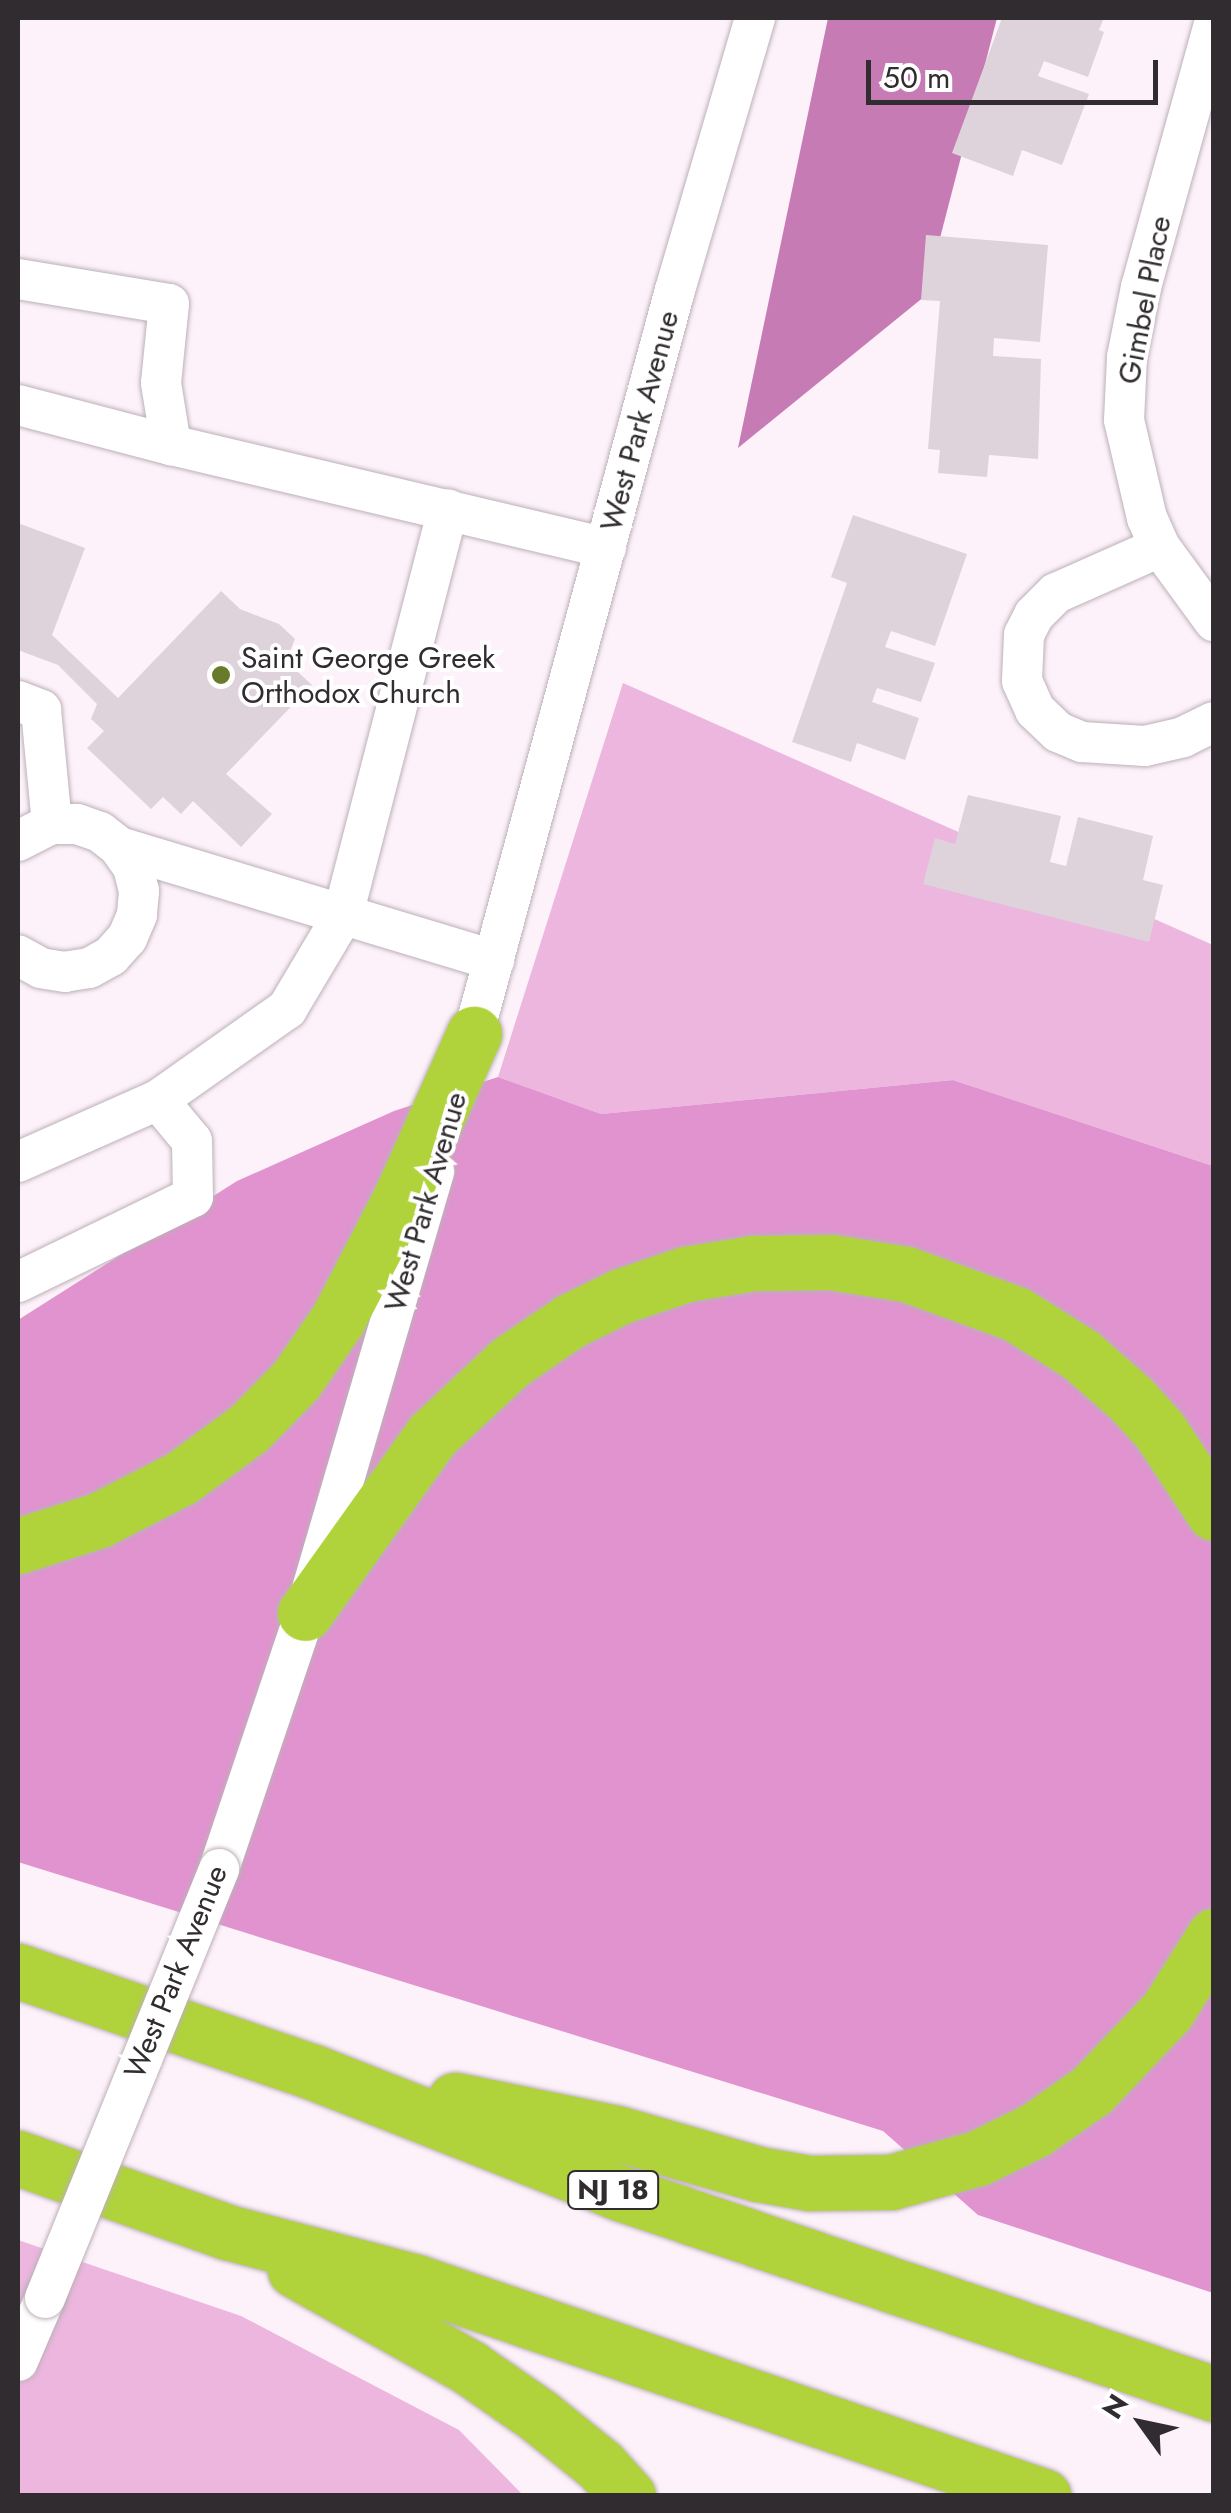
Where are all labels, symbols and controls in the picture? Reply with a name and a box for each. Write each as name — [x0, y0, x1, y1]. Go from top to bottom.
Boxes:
scale bar — [871, 40, 1164, 102]
text: 50 m — [883, 56, 950, 99]
street label: Gimbel Place — [1111, 213, 1179, 387]
street label: West Park Avenue — [593, 307, 687, 535]
place label: Saint George Greek Orthodox Church — [241, 640, 495, 710]
marker: Saint George Greek Orthodox Church — [210, 664, 232, 686]
street label: West Park Avenue — [377, 1088, 475, 1316]
street label: West Park Avenue — [117, 1860, 235, 2084]
road number: NJ 18 — [566, 2167, 660, 2213]
north arrow — [1091, 2373, 1191, 2473]
text: N — [1092, 2386, 1139, 2427]

